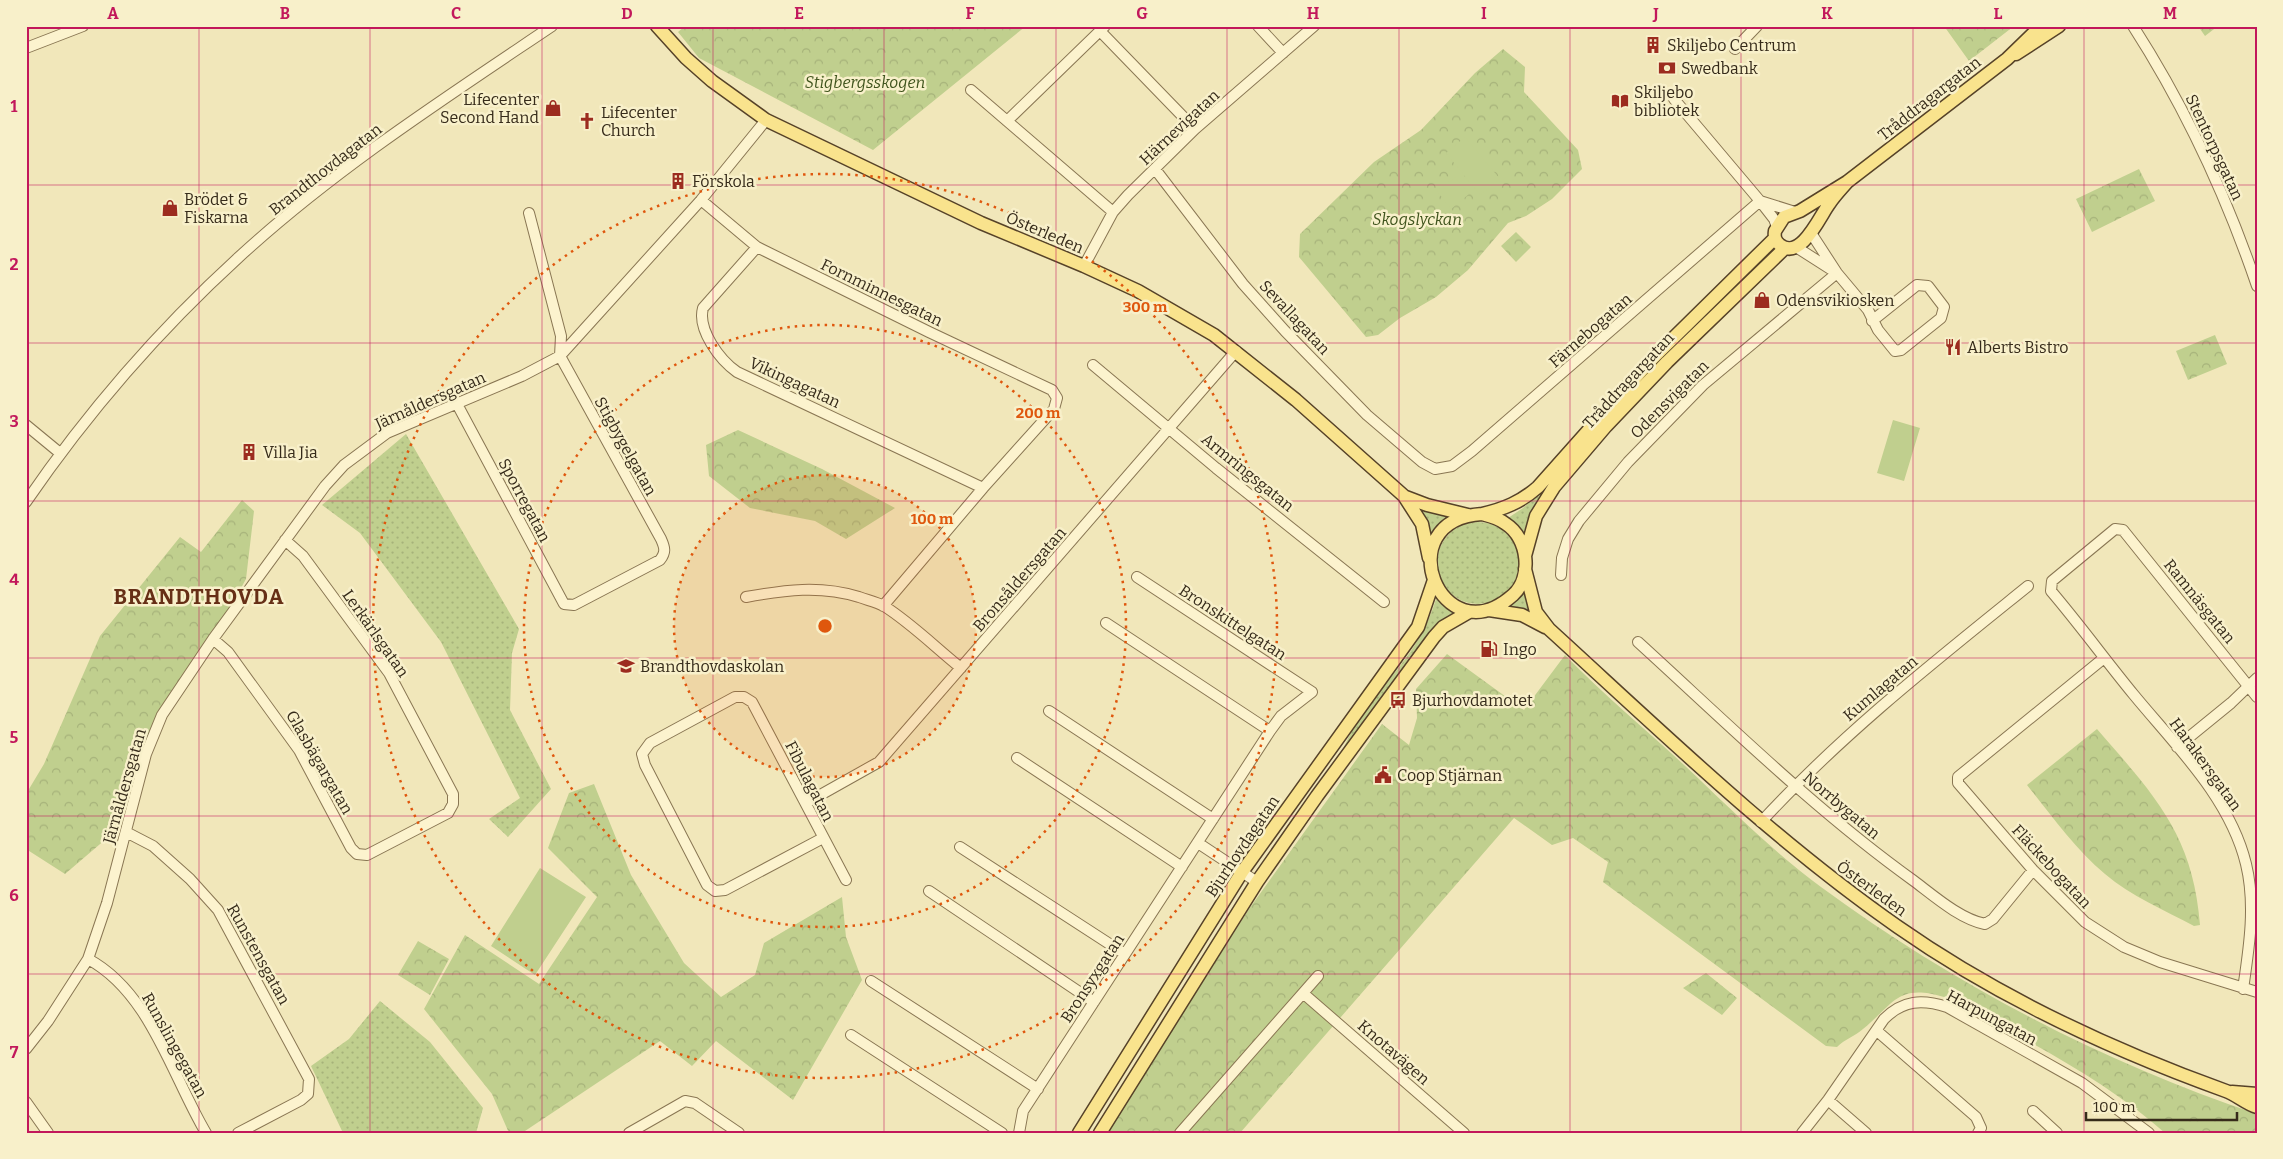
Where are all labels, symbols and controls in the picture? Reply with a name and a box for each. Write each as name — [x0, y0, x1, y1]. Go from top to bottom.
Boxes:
text: A — [107, 4, 119, 23]
text: B — [280, 4, 290, 23]
text: C — [451, 4, 461, 23]
text: D — [621, 4, 633, 23]
text: E — [794, 4, 804, 23]
text: F — [966, 4, 975, 23]
text: G — [1136, 4, 1148, 23]
text: H — [1307, 4, 1320, 23]
text: I — [1481, 4, 1487, 23]
text: J — [1652, 4, 1659, 23]
text: K — [1821, 4, 1833, 23]
text: L — [1994, 4, 2003, 23]
text: M — [2163, 4, 2177, 23]
building icon: Skiljebo Centrum — [1643, 35, 1663, 55]
place label: Skiljebo Centrum — [1667, 36, 1796, 55]
street label: Tråddragargatan — [1874, 52, 1984, 144]
bank icon: Swedbank — [1657, 58, 1677, 78]
place label: Swedbank — [1681, 59, 1758, 78]
park label: Stigbergsskogen — [805, 73, 925, 92]
place label: Skiljebo bibliotek — [1634, 83, 1699, 120]
street label: Härnevigatan — [1136, 86, 1223, 169]
place label: Lifecenter Second Hand — [440, 90, 539, 127]
library icon: Skiljebo bibliotek — [1610, 91, 1630, 111]
street label: Stentorpsgatan — [2182, 91, 2247, 203]
text: 1 — [11, 97, 18, 116]
shop icon: Lifecenter Second Hand — [543, 98, 563, 118]
place label: Lifecenter Church — [601, 103, 677, 140]
church icon: Lifecenter Church — [577, 111, 597, 131]
street label: Brandthovdagatan — [265, 120, 385, 219]
building icon: Förskola — [668, 171, 688, 191]
place label: Förskola — [692, 172, 755, 191]
place label: Brödet & Fiskarna — [184, 190, 249, 227]
shop icon: Brödet & Fiskarna — [160, 198, 180, 218]
street label: Österleden — [1003, 208, 1086, 257]
park label: Skogslyckan — [1372, 210, 1462, 229]
text: 2 — [9, 255, 19, 274]
street label: Fornminnesgatan — [818, 255, 946, 330]
street label: Sevallagatan — [1255, 276, 1334, 358]
street label: Färnebogatan — [1545, 289, 1636, 372]
shop icon: Odensvikiosken — [1752, 290, 1772, 310]
place label: Odensvikiosken — [1776, 291, 1894, 310]
text: 300 m — [1123, 298, 1168, 316]
street label: Tråddragargatan — [1579, 328, 1678, 432]
restaurant icon: Alberts Bistro — [1943, 337, 1963, 357]
place label: Alberts Bistro — [1967, 338, 2068, 357]
street label: Vikingagatan — [746, 353, 843, 412]
street label: Odensvigatan — [1626, 356, 1712, 442]
street label: Järnåldersgatan — [371, 368, 488, 434]
street label: Stigbygelgatan — [591, 394, 661, 499]
text: 200 m — [1016, 404, 1061, 422]
text: 3 — [9, 412, 19, 431]
street label: Armringsgatan — [1198, 429, 1298, 515]
building icon: Villa Jia — [239, 442, 259, 462]
place label: Villa Jia — [263, 443, 318, 462]
street label: Sporregatan — [495, 455, 555, 545]
text: 100 m — [911, 510, 954, 528]
street label: Bronsåldersgatan — [969, 523, 1070, 635]
street label: Ramnäsgatan — [2160, 555, 2239, 647]
text: 4 — [9, 570, 19, 589]
street label: Bronskittelgatan — [1176, 581, 1290, 664]
district label: BRANDTHOVDA — [114, 584, 284, 610]
street label: Lerkärlsgatan — [338, 586, 413, 681]
centre of rings — [816, 617, 834, 635]
fuel station icon: Ingo — [1479, 639, 1499, 659]
place label: Ingo — [1503, 640, 1537, 659]
street label: Kumlagatan — [1839, 652, 1921, 725]
school or university icon: Brandthovdaskolan — [616, 656, 636, 676]
place label: Brandthovdaskolan — [640, 657, 784, 676]
bus stop icon: Bjurhovdamotet — [1388, 690, 1408, 710]
place label: Bjurhovdamotet — [1412, 691, 1533, 710]
street label: Glasbägargatan — [282, 707, 357, 818]
street label: Harakersgatan — [2165, 714, 2246, 815]
street label: Järnåldersgatan — [99, 726, 150, 847]
text: 5 — [10, 728, 19, 747]
street label: Fibulagatan — [781, 738, 838, 825]
public building icon: Coop Stjärnan — [1373, 765, 1393, 785]
place label: Coop Stjärnan — [1397, 766, 1502, 785]
street label: Norrbygatan — [1799, 768, 1884, 843]
street label: Bjurhovdagatan — [1202, 792, 1283, 901]
street label: Fläckebogatan — [2008, 821, 2095, 912]
street label: Österleden — [1833, 857, 1911, 920]
text: 6 — [9, 886, 19, 905]
street label: Runstensgatan — [223, 901, 294, 1008]
street label: Bronsyxgatan — [1057, 930, 1128, 1026]
street label: Harpungatan — [1943, 986, 2040, 1049]
street label: Runslingegatan — [138, 989, 211, 1101]
street label: Knotavägen — [1354, 1016, 1433, 1089]
text: 7 — [10, 1043, 19, 1062]
scale bar — [2086, 1089, 2237, 1121]
text: 100 m — [2093, 1098, 2136, 1116]

